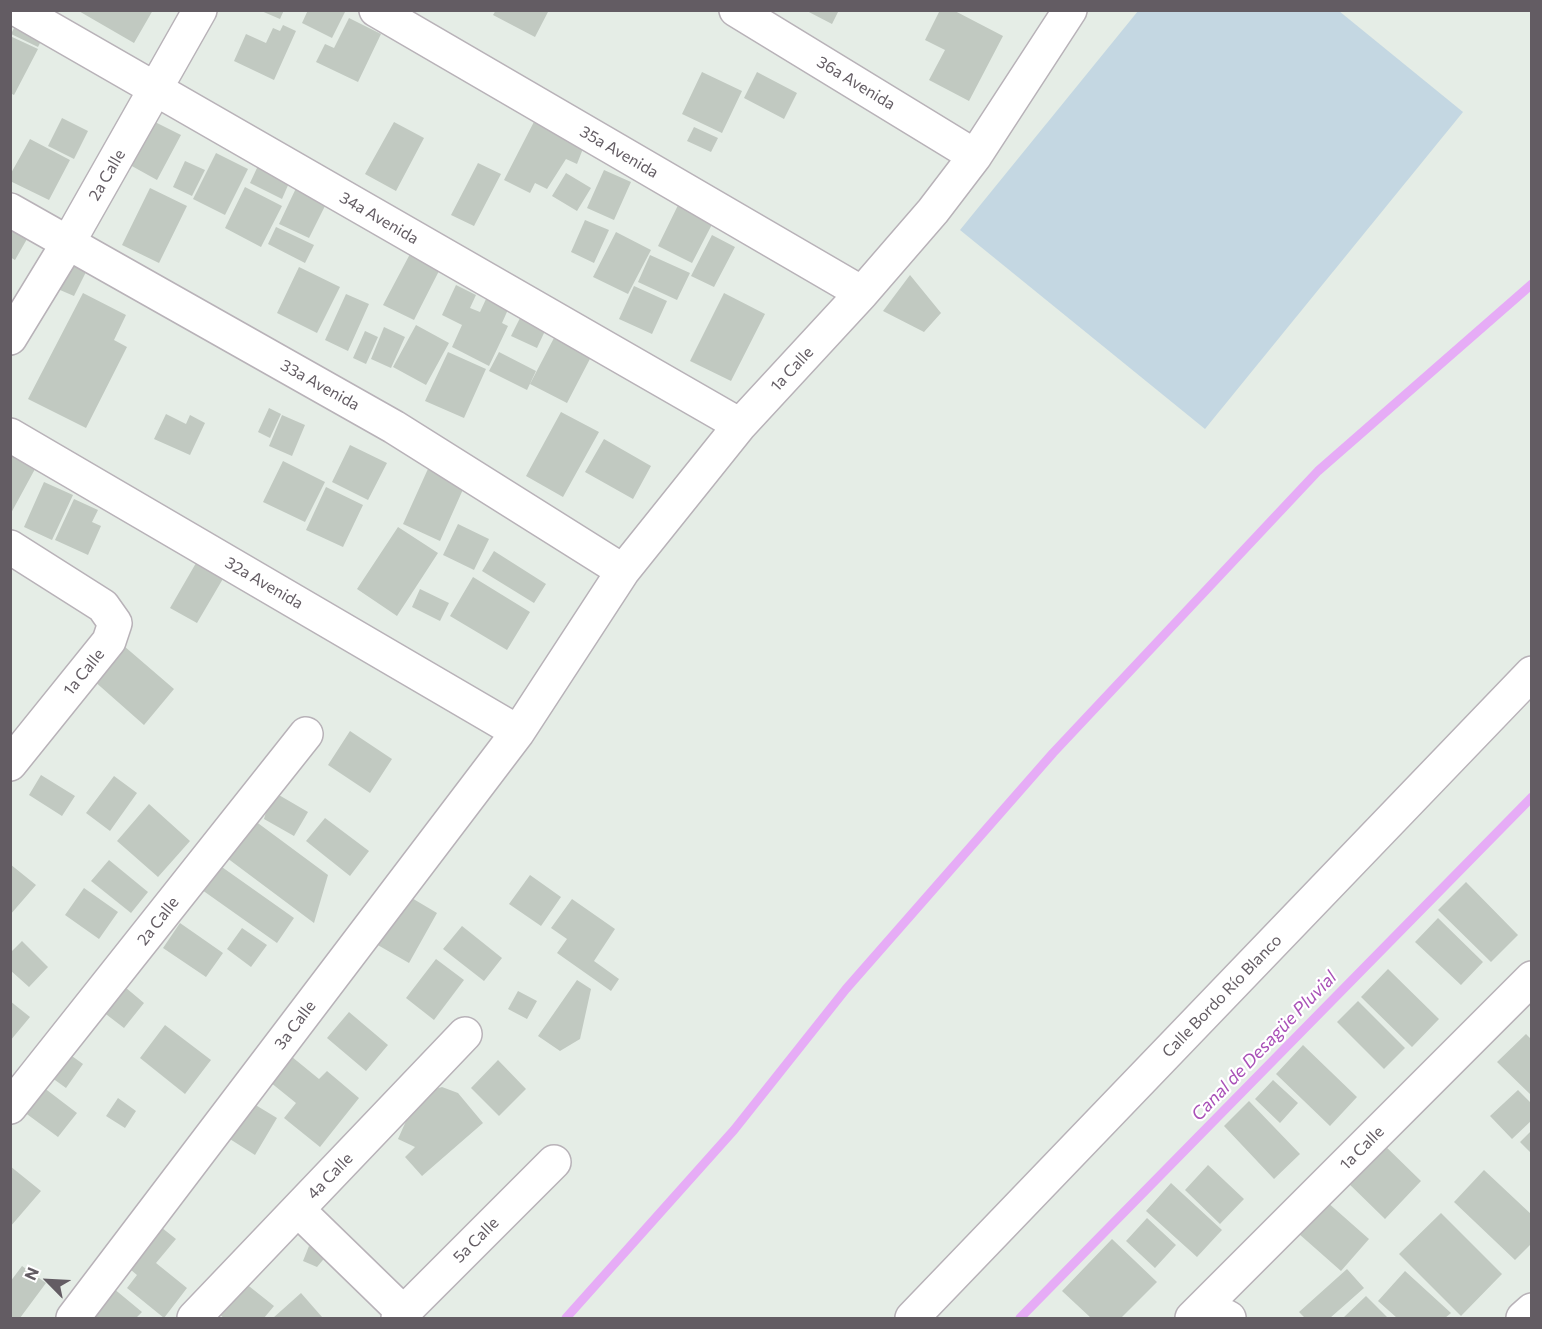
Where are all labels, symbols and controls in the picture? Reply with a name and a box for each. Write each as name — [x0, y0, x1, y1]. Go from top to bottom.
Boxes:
street label: 36a Avenida — [813, 52, 899, 114]
street label: 35a Avenida — [576, 122, 662, 182]
street label: 2a Calle — [85, 146, 129, 204]
street label: 34a Avenida — [336, 188, 422, 248]
street label: 1a Calle — [767, 343, 817, 395]
street label: 33a Avenida — [277, 355, 363, 415]
street label: 32a Avenida — [221, 553, 307, 613]
street label: 1a Calle — [59, 645, 109, 699]
street label: 2a Calle — [133, 893, 183, 949]
street label: Calle Bordo Río Blanco — [1158, 930, 1286, 1062]
water label: Canal de Desagüe Pluvial — [1187, 967, 1341, 1125]
street label: 3a Calle — [270, 997, 320, 1053]
street label: 1a Calle — [1336, 1122, 1388, 1174]
street label: 4a Calle — [303, 1149, 357, 1203]
street label: 5a Calle — [449, 1213, 503, 1267]
north arrow — [18, 1251, 78, 1311]
text: N — [20, 1264, 42, 1283]

